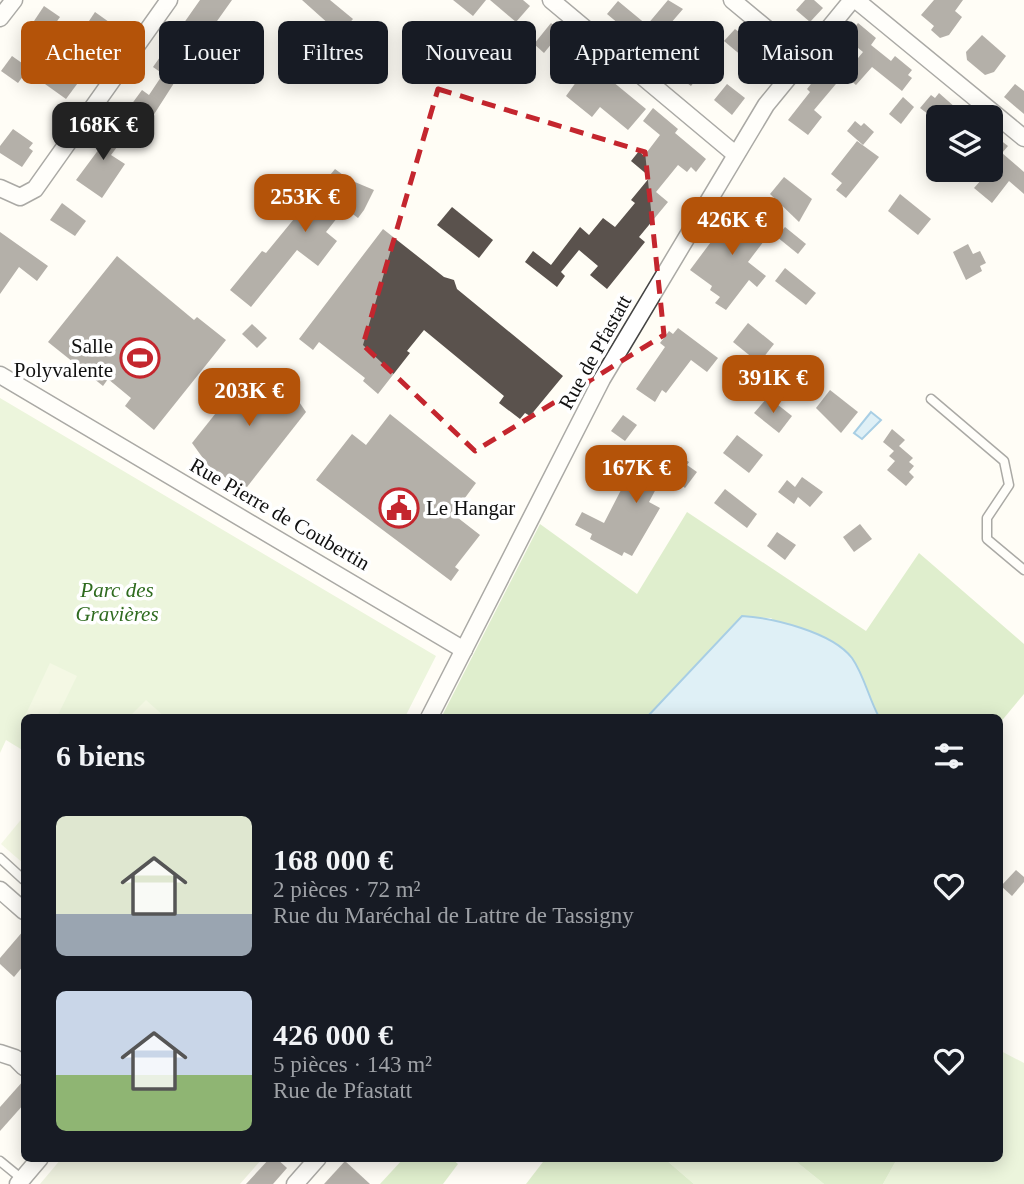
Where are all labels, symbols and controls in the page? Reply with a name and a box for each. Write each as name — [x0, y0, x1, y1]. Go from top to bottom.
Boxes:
chip: Acheter — [21, 21, 145, 84]
chip: Louer — [159, 21, 264, 84]
chip: Filtres — [278, 21, 388, 84]
chip: Nouveau — [402, 21, 536, 84]
chip: Appartement — [550, 21, 724, 84]
chip: Maison — [738, 21, 858, 84]
pin: 168K € — [46, 102, 160, 162]
map controls — [926, 105, 1003, 182]
button: layers — [926, 105, 1003, 182]
text: 168K € — [68, 112, 138, 137]
pin: 253K € — [248, 174, 362, 234]
text: 253K € — [270, 184, 340, 209]
pin: 426K € — [675, 198, 789, 257]
text: 426K € — [697, 207, 767, 232]
street label: Rue de Pfastatt — [554, 290, 636, 413]
place label: Salle Polyvalente — [14, 334, 113, 382]
sports icon: Salle Polyvalente — [119, 337, 161, 379]
pin: 391K € — [716, 356, 830, 415]
text: 391K € — [738, 365, 808, 390]
pin: 203K € — [192, 368, 306, 428]
text: 203K € — [214, 378, 284, 403]
pin: 167K € — [579, 446, 693, 505]
street label: Rue Pierre de Coubertin — [186, 453, 375, 576]
text: 167K € — [601, 455, 671, 480]
public building icon: Le Hangar — [378, 487, 420, 529]
place label: Le Hangar — [426, 496, 515, 520]
park label: Parc des Gravières — [75, 578, 159, 626]
icon: filters — [930, 737, 968, 775]
text: 6 biens — [56, 739, 145, 772]
text: 168 000 € — [273, 843, 393, 876]
icon: home — [112, 844, 196, 928]
icon: heart — [930, 867, 968, 905]
text: 2 pièces · 72 m² — [273, 877, 420, 902]
text: Rue du Maréchal de Lattre de Tassigny — [273, 903, 634, 928]
text: 426 000 € — [273, 1018, 393, 1051]
icon: home — [112, 1019, 196, 1103]
icon: heart — [930, 1042, 968, 1080]
text: 5 pièces · 143 m² — [273, 1052, 432, 1077]
text: Rue de Pfastatt — [273, 1078, 412, 1103]

